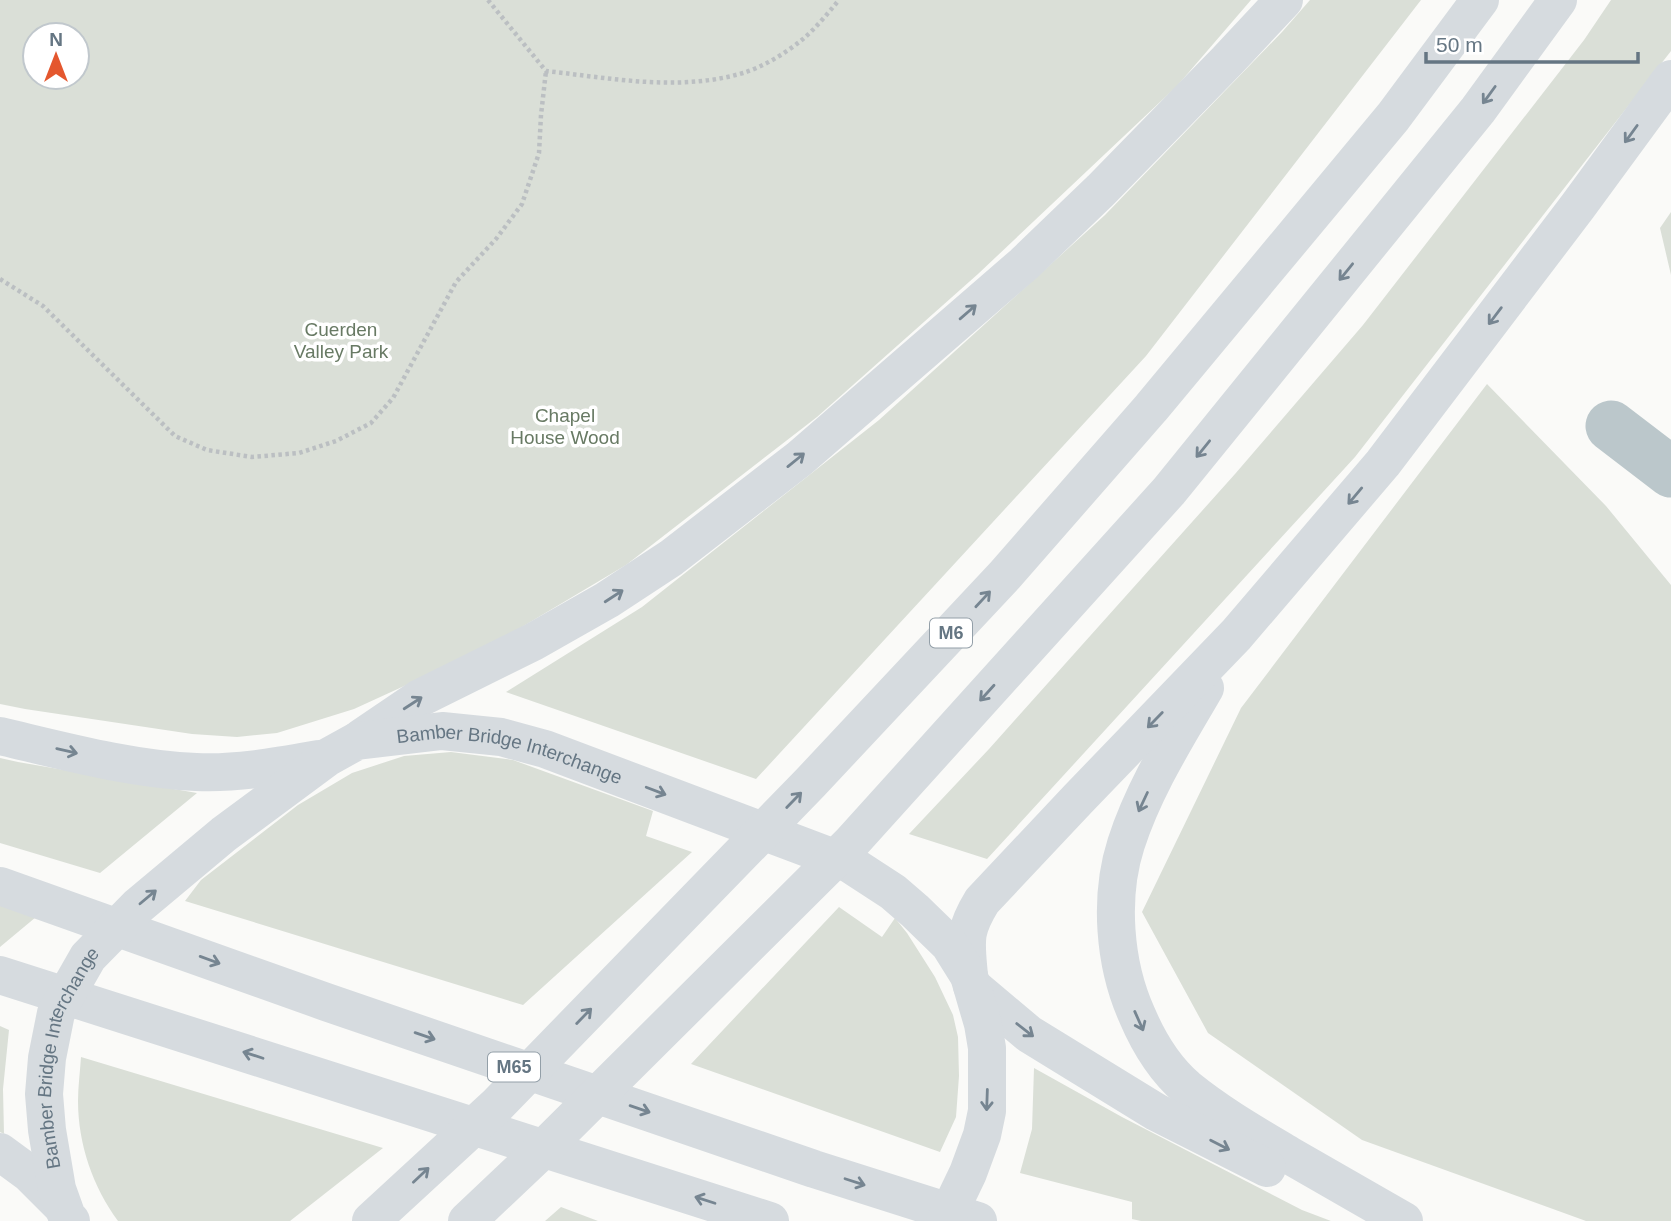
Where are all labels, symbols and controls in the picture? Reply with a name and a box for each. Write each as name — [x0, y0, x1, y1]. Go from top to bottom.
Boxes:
north arrow — [21, 21, 91, 91]
scale bar — [1426, 21, 1638, 65]
text: N — [49, 29, 63, 50]
text: 50 m — [1436, 33, 1483, 56]
one-way arrow — [1481, 85, 1496, 104]
one-way arrow — [1624, 124, 1638, 143]
one-way arrow — [1339, 263, 1354, 281]
one-way arrow — [959, 304, 977, 320]
one-way arrow — [1487, 306, 1502, 325]
park label: Cuerden Valley Park — [294, 319, 389, 362]
park label: Chapel House Wood — [510, 405, 620, 448]
one-way arrow — [1195, 440, 1211, 458]
one-way arrow — [787, 453, 805, 468]
one-way arrow — [1347, 486, 1363, 504]
one-way arrow — [603, 588, 623, 602]
one-way arrow — [975, 591, 992, 608]
road number: M6 — [930, 618, 972, 648]
one-way arrow — [979, 683, 995, 701]
one-way arrow — [403, 695, 422, 710]
one-way arrow — [1146, 711, 1163, 728]
street label: Bamber Bridge Interchange — [395, 721, 625, 788]
one-way arrow — [55, 745, 78, 758]
one-way arrow — [644, 785, 666, 798]
one-way arrow — [1136, 791, 1150, 812]
one-way arrow — [785, 792, 802, 809]
one-way arrow — [139, 889, 157, 905]
street label: Bamber Bridge Interchange — [34, 943, 103, 1171]
one-way arrow — [198, 955, 220, 968]
one-way arrow — [576, 1008, 593, 1025]
one-way arrow — [1133, 1010, 1146, 1031]
one-way arrow — [1015, 1022, 1033, 1037]
one-way arrow — [413, 1031, 435, 1043]
one-way arrow — [242, 1048, 264, 1060]
road number: M65 — [488, 1052, 540, 1082]
one-way arrow — [980, 1088, 994, 1111]
one-way arrow — [628, 1104, 650, 1117]
one-way arrow — [1210, 1138, 1230, 1152]
one-way arrow — [412, 1167, 430, 1183]
one-way arrow — [844, 1177, 866, 1190]
one-way arrow — [695, 1193, 717, 1205]

